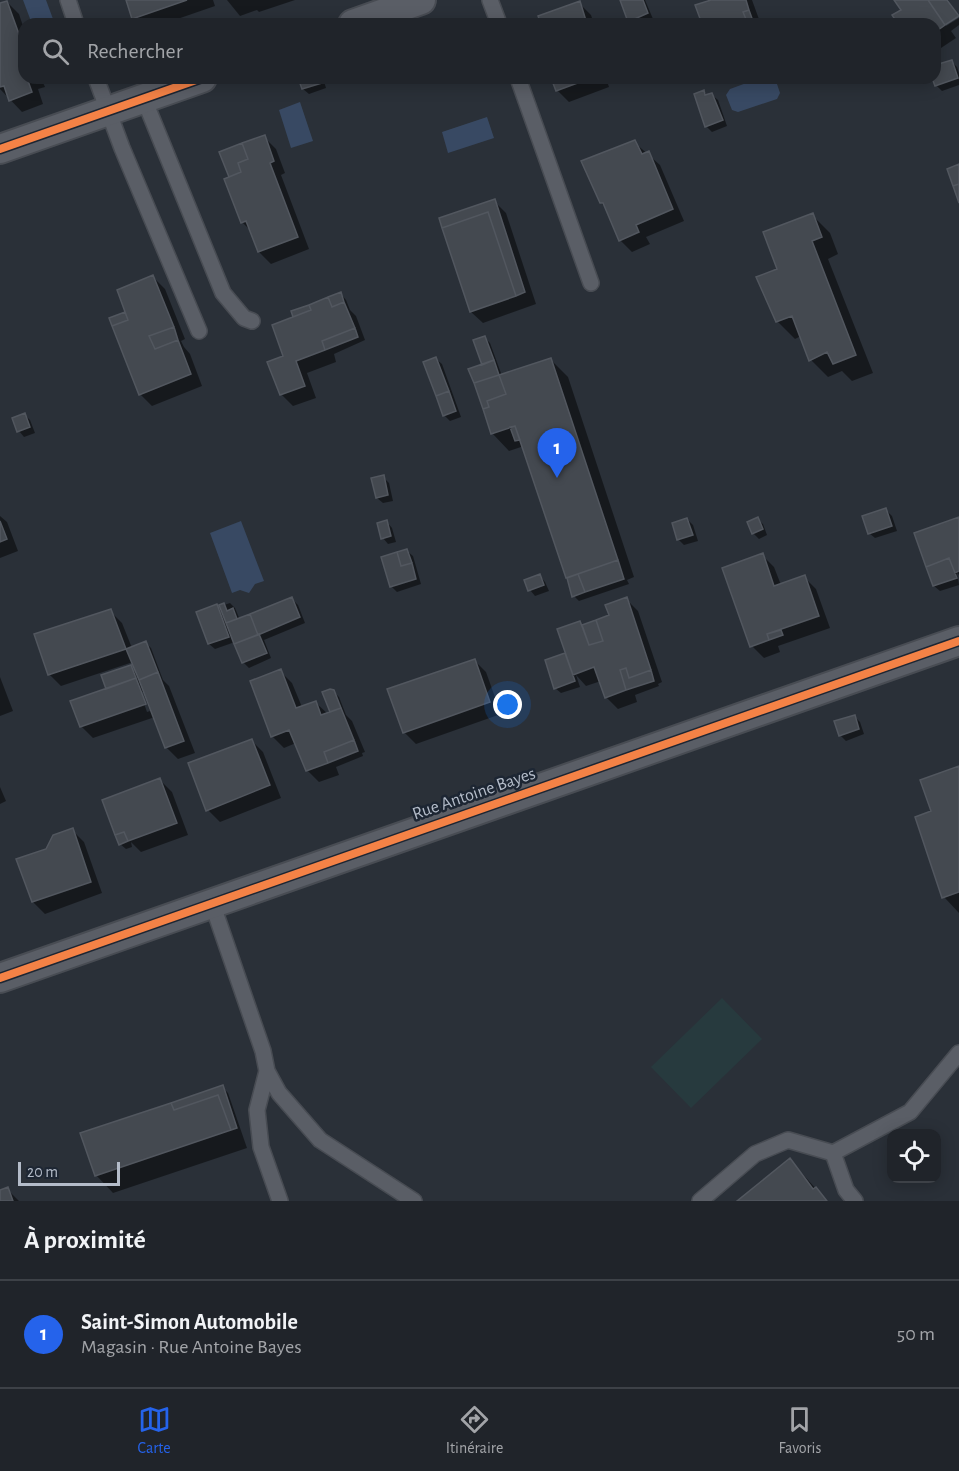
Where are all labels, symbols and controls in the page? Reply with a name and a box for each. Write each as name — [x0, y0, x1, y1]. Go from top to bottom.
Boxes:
search box — [18, 18, 941, 84]
icon: search — [39, 35, 72, 68]
text: Rechercher — [87, 40, 183, 62]
pin: 1 — [538, 428, 576, 478]
your location — [493, 690, 522, 719]
street label: Rue Antoine Bayes — [410, 764, 538, 824]
map controls — [887, 1129, 941, 1183]
button: locate — [887, 1129, 941, 1183]
scale bar — [18, 1159, 120, 1186]
text: 20 m — [27, 1164, 58, 1180]
text: À proximité — [24, 1227, 146, 1253]
text: Saint-Simon Automobile — [81, 1311, 298, 1333]
text: 1 — [40, 1324, 47, 1344]
text: 50 m — [897, 1324, 935, 1344]
text: Magasin · Rue Antoine Bayes — [81, 1337, 302, 1357]
tab: Carte — [138, 1403, 171, 1458]
tab: Itinéraire — [446, 1403, 503, 1458]
tab: Favoris — [779, 1403, 821, 1458]

